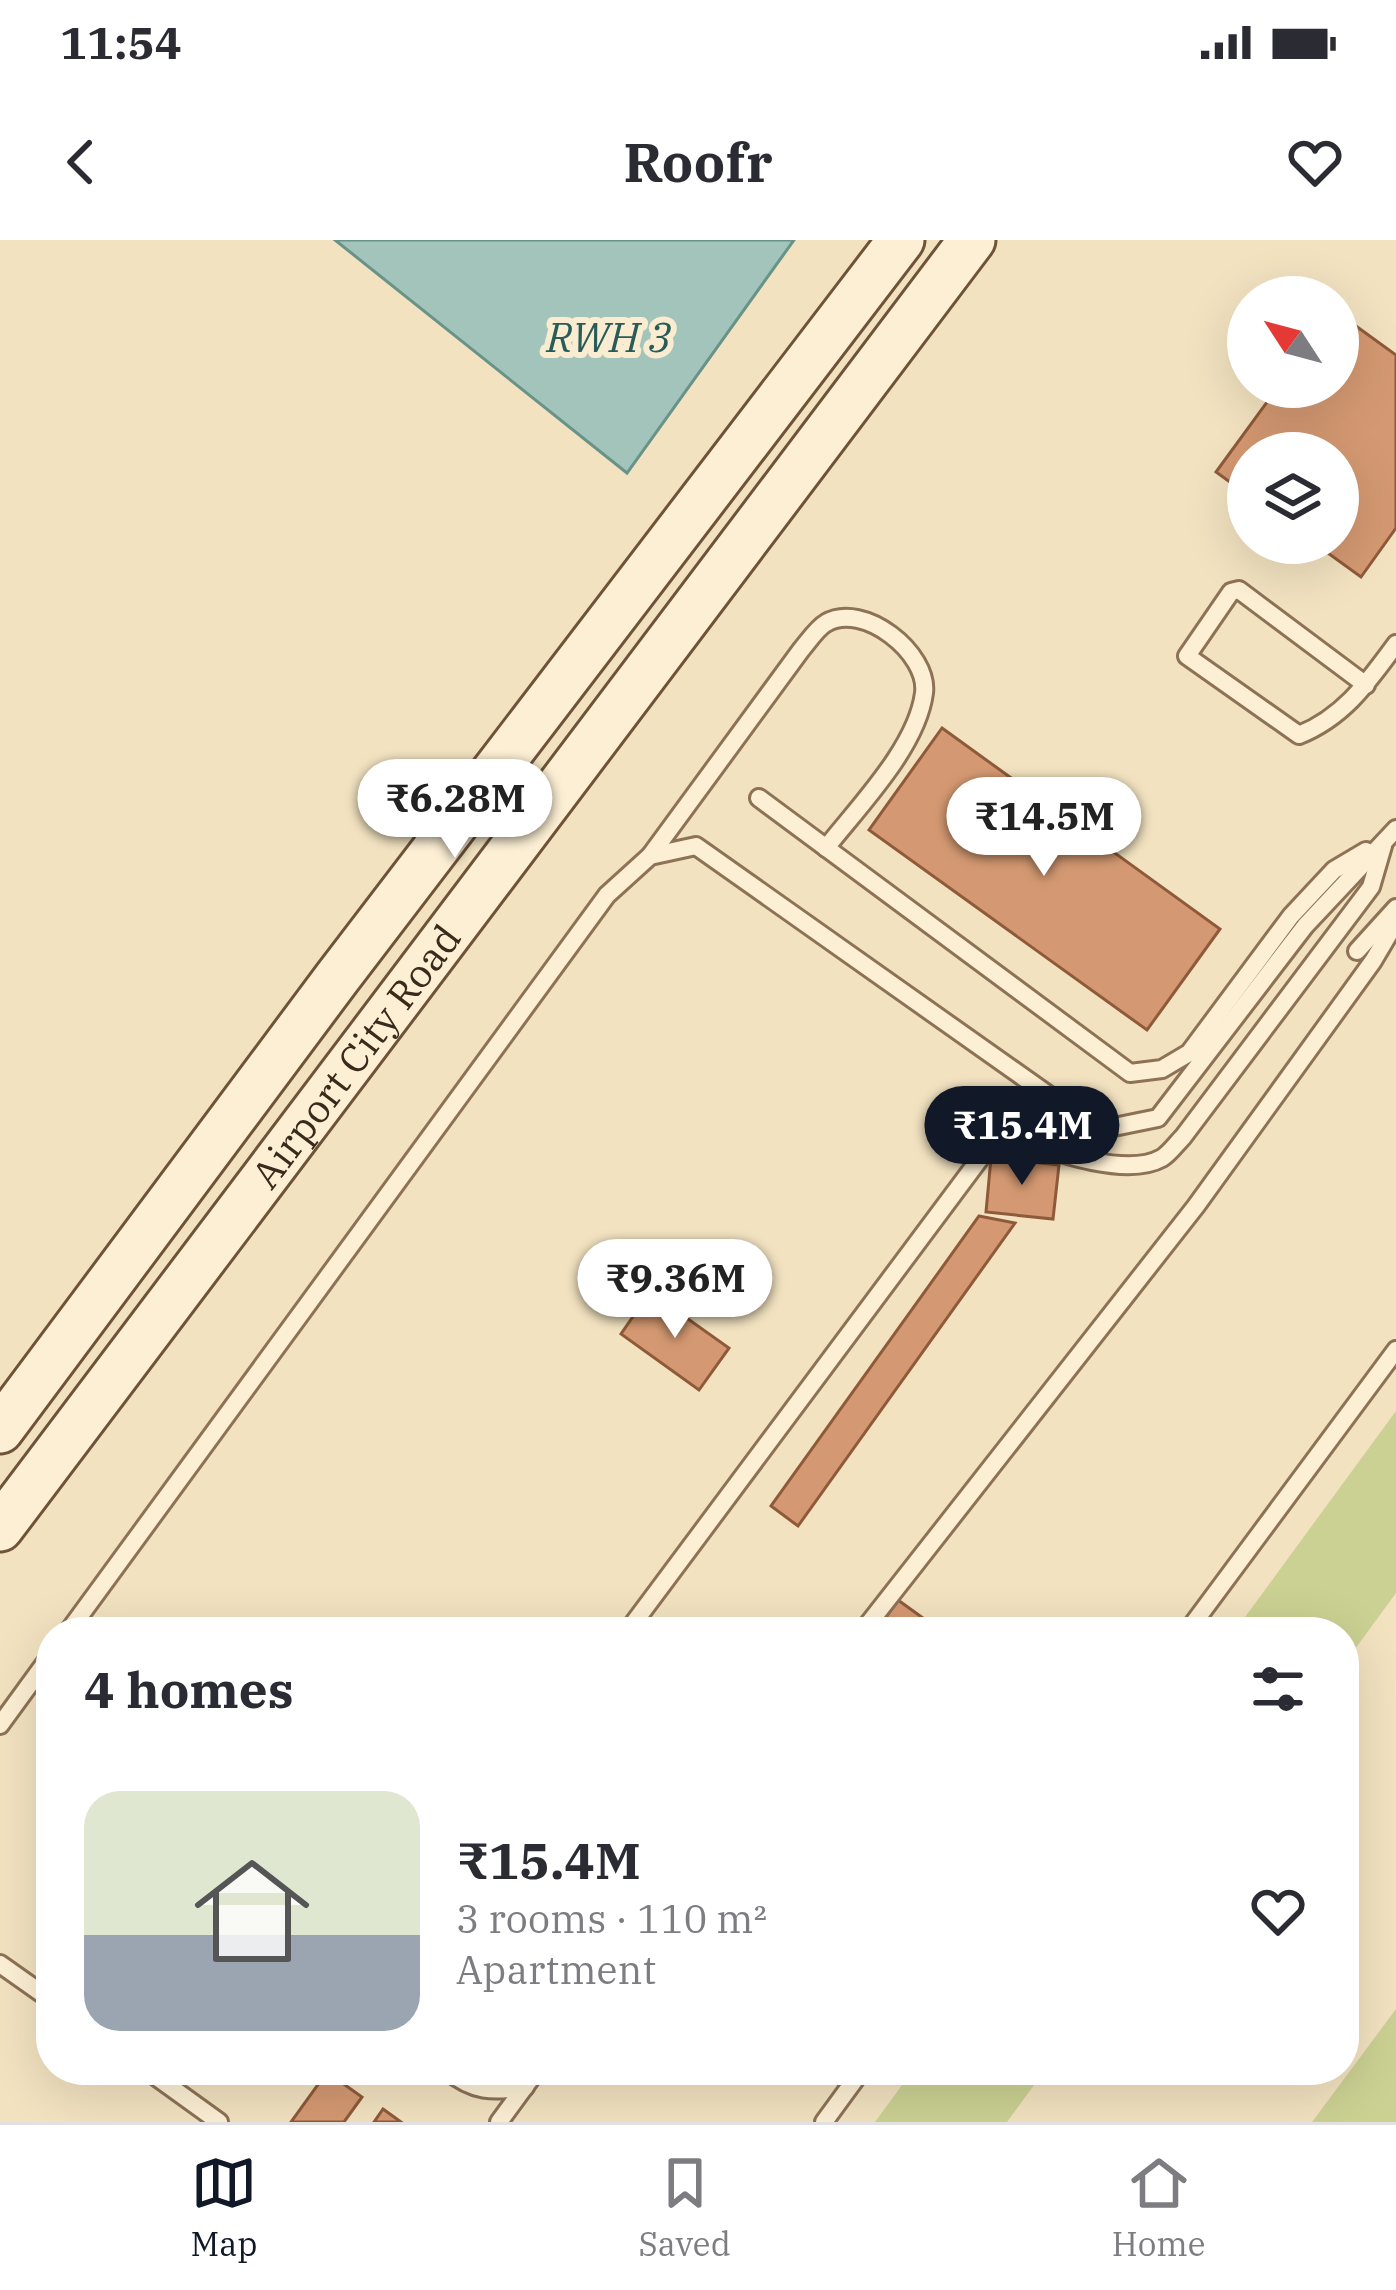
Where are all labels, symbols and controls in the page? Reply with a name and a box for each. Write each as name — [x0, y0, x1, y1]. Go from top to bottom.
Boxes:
text: 11:54 — [60, 13, 182, 71]
text: Roofr — [623, 127, 773, 197]
icon: back — [48, 129, 114, 195]
icon: heart — [1282, 129, 1348, 195]
north arrow — [1227, 276, 1359, 408]
map controls — [1227, 276, 1359, 564]
water label: RWH 3 — [546, 309, 671, 364]
button: layers — [1227, 432, 1359, 564]
pin: ₹6.28M — [357, 759, 553, 861]
text: ₹6.28M — [384, 772, 526, 823]
pin: ₹14.5M — [946, 777, 1142, 879]
text: ₹14.5M — [973, 790, 1115, 841]
street label: Airport City Road — [240, 914, 472, 1198]
pin: ₹15.4M — [924, 1086, 1120, 1188]
text: ₹15.4M — [951, 1099, 1093, 1150]
pin: ₹9.36M — [577, 1239, 773, 1341]
text: ₹9.36M — [604, 1252, 746, 1303]
text: 4 homes — [84, 1656, 294, 1722]
icon: filters — [1245, 1656, 1311, 1722]
text: ₹15.4M — [456, 1827, 641, 1893]
icon: home — [180, 1839, 324, 1983]
icon: heart — [1245, 1878, 1311, 1944]
text: 3 rooms · 110 m² — [456, 1893, 767, 1944]
text: Apartment — [456, 1944, 656, 1995]
tab: Map — [190, 2150, 258, 2265]
tab: Saved — [638, 2150, 731, 2265]
tab: Home — [1112, 2150, 1206, 2265]

